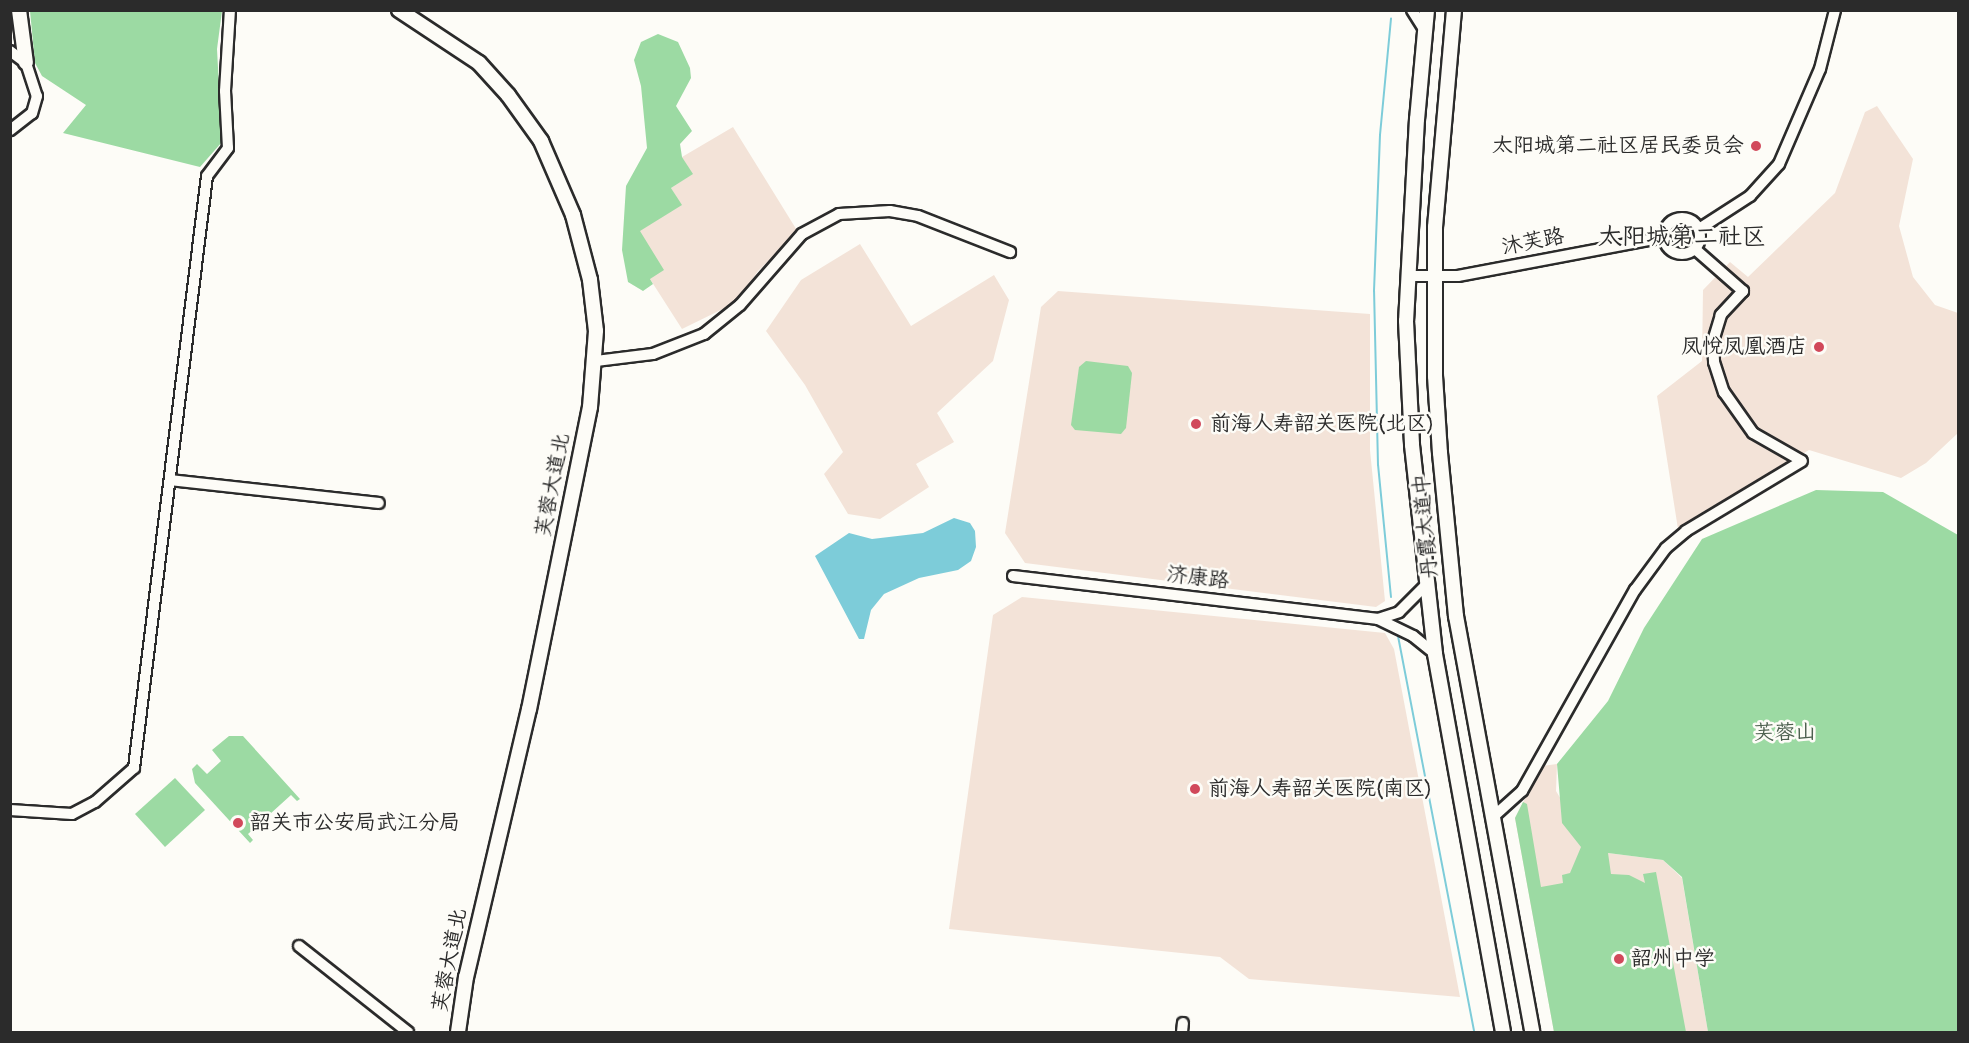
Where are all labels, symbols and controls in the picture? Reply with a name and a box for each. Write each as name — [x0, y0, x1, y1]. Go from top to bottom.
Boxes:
place label: 太阳城第二社区居民委员会 — [1492, 133, 1744, 159]
marker: 太阳城第二社区居民委员会 — [1749, 139, 1763, 153]
district label: 太阳城第二社区 — [1598, 223, 1766, 251]
street label: 沐芙路 — [1500, 224, 1566, 260]
place label: 凤悦凤凰酒店 — [1681, 334, 1807, 360]
marker: 凤悦凤凰酒店 — [1812, 340, 1826, 354]
place label: 前海人寿韶关医院(北区) — [1210, 411, 1434, 437]
marker: 前海人寿韶关医院(北区) — [1187, 415, 1205, 433]
street label: 芙蓉大道北 — [531, 431, 575, 539]
street label: 丹霞大道中 — [1409, 473, 1443, 579]
street label: 济康路 — [1165, 562, 1231, 594]
park label: 芙蓉山 — [1754, 720, 1816, 746]
place label: 前海人寿韶关医院(南区) — [1208, 776, 1432, 802]
marker: 前海人寿韶关医院(南区) — [1186, 780, 1204, 798]
place label: 韶关市公安局武江分局 — [250, 810, 460, 836]
marker: 韶关市公安局武江分局 — [231, 816, 245, 830]
street label: 芙蓉大道北 — [428, 906, 472, 1014]
place label: 韶州中学 — [1631, 946, 1715, 972]
marker: 韶州中学 — [1612, 952, 1626, 966]

